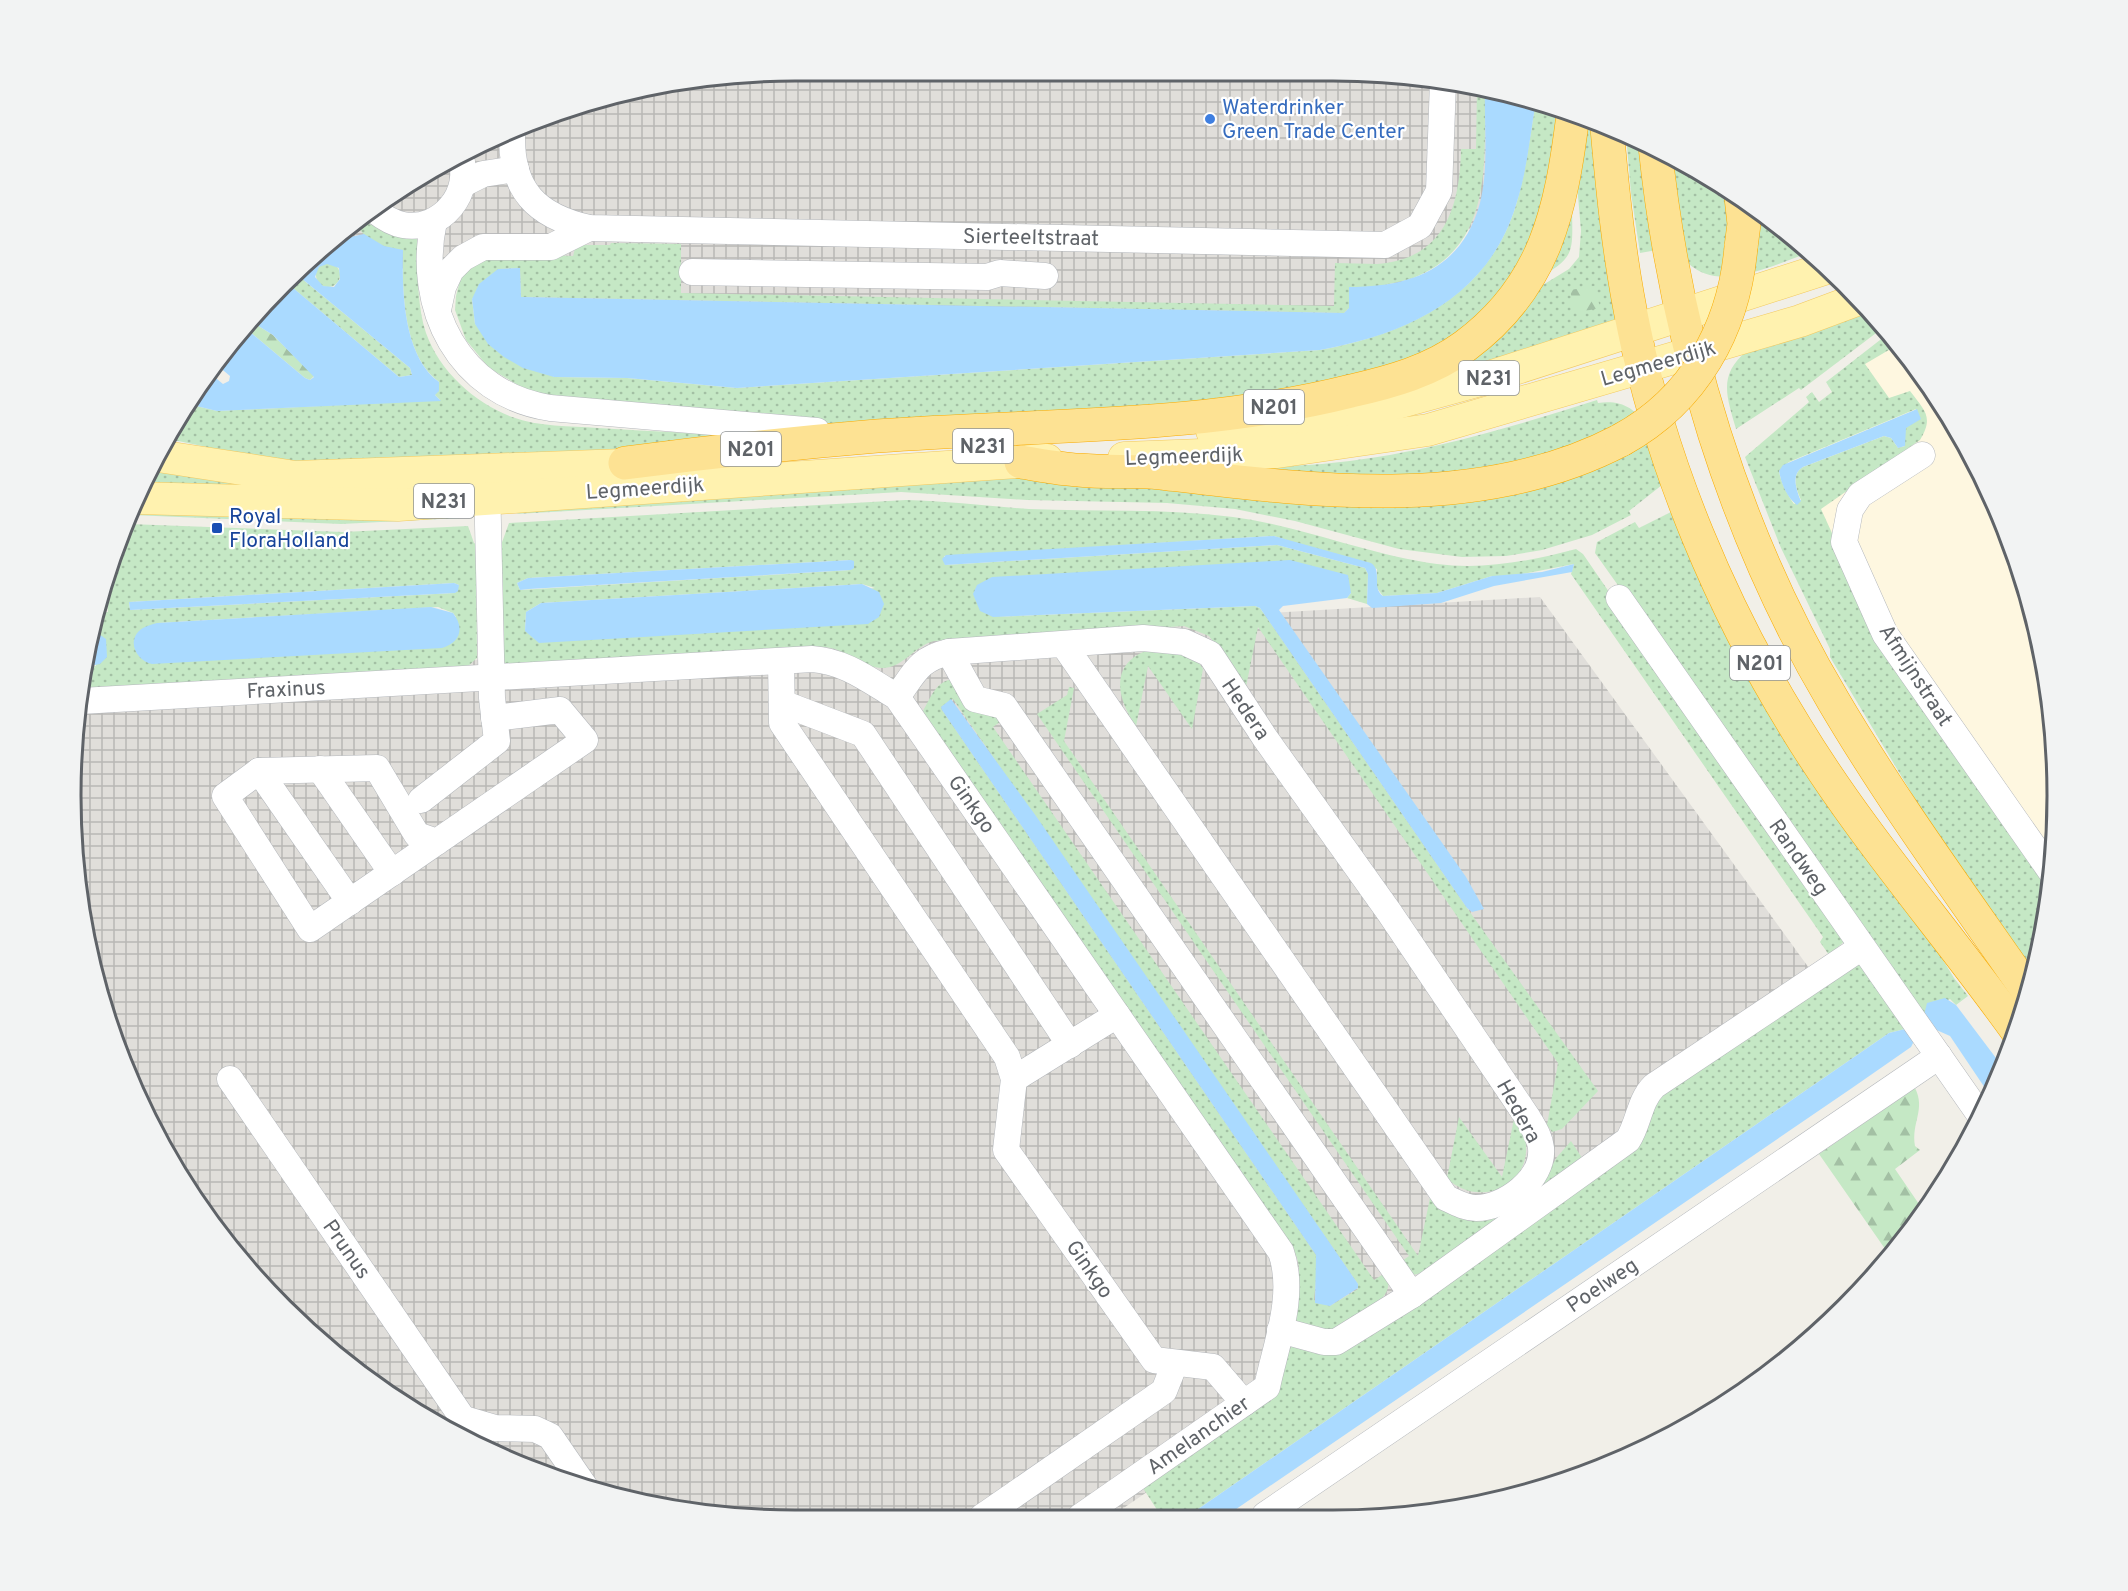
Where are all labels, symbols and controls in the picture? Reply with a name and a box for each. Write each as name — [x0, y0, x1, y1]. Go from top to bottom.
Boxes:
place label: Waterdrinker Green Trade Center — [1222, 95, 1405, 146]
marker: Waterdrinker Green Trade Center — [1203, 112, 1217, 126]
street label: Sierteeltstraat — [963, 224, 1099, 253]
street label: Legmeerdijk — [1598, 335, 1719, 394]
road number: N231 — [1459, 361, 1519, 395]
road number: N201 — [1244, 390, 1304, 424]
road number: N231 — [953, 429, 1013, 463]
road number: N201 — [721, 432, 781, 466]
street label: Legmeerdijk — [1124, 442, 1244, 473]
street label: Legmeerdijk — [585, 472, 705, 507]
road number: N231 — [414, 484, 474, 518]
place label: Royal FloraHolland — [229, 504, 349, 555]
marker: Royal FloraHolland — [210, 521, 224, 535]
street label: Afmijnstraat — [1872, 620, 1958, 732]
road number: N201 — [1730, 646, 1790, 680]
street label: Hedera — [1214, 674, 1275, 746]
street label: Fraxinus — [246, 675, 326, 706]
street label: Ginkgo — [941, 770, 1001, 839]
street label: Randweg — [1762, 814, 1834, 901]
street label: Hedera — [1489, 1075, 1546, 1148]
street label: Prunus — [316, 1215, 376, 1285]
street label: Ginkgo — [1059, 1235, 1119, 1304]
street label: Poelweg — [1562, 1253, 1644, 1320]
street label: Amelanchier — [1142, 1391, 1256, 1482]

